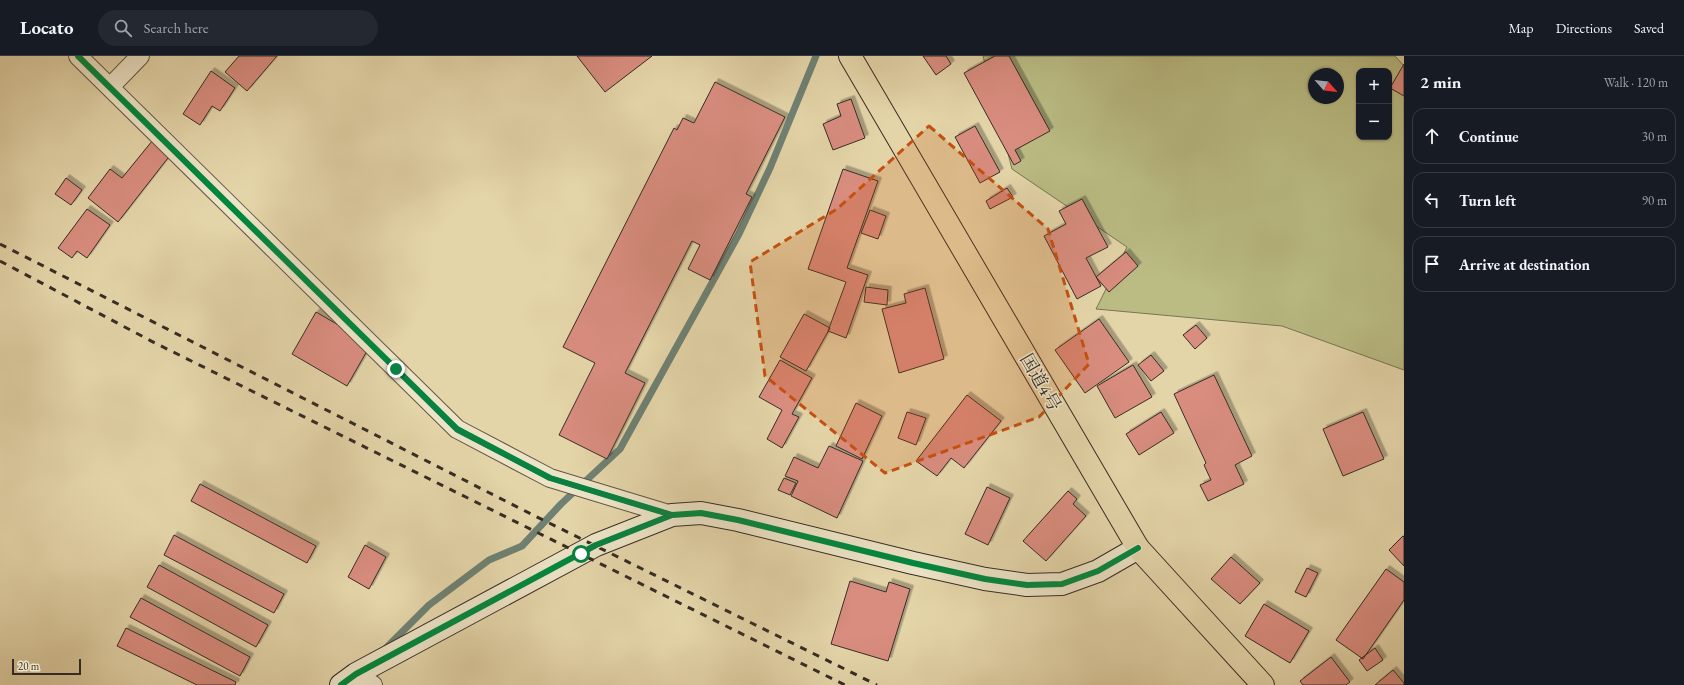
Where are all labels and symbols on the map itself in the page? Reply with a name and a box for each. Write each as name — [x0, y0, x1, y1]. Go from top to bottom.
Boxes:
north arrow — [1308, 68, 1344, 104]
street label: 国道4号 — [1015, 349, 1067, 415]
route end — [387, 360, 405, 378]
route start — [572, 545, 590, 563]
scale bar — [12, 657, 81, 676]

